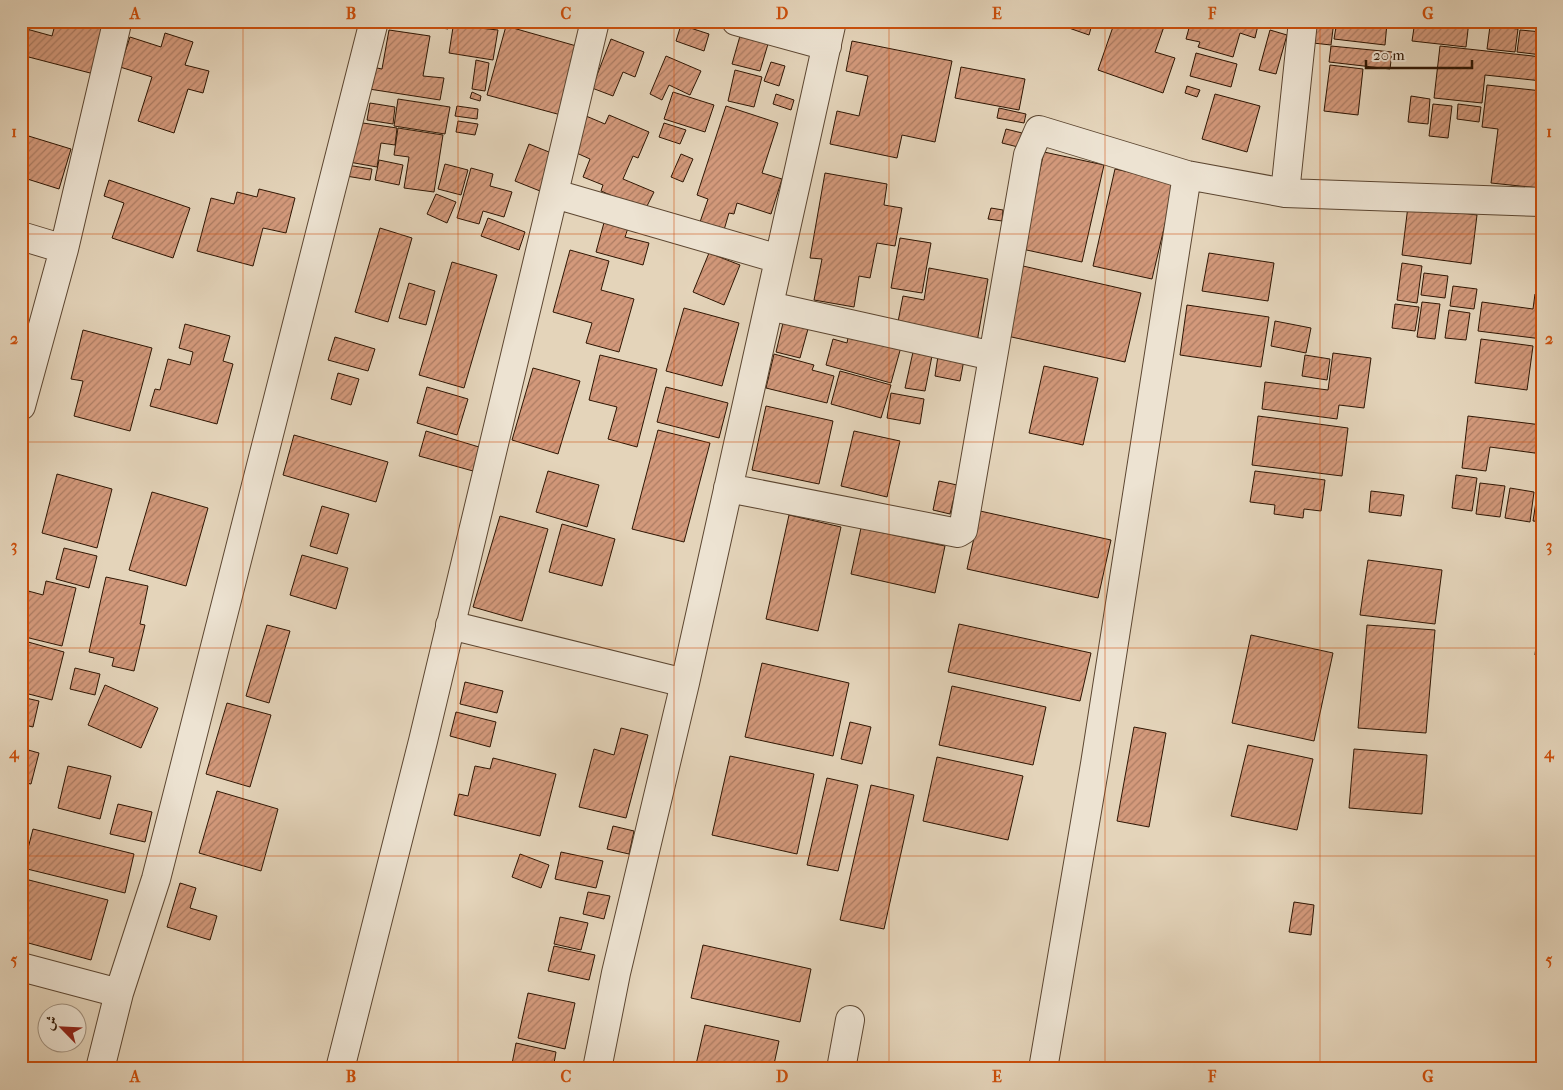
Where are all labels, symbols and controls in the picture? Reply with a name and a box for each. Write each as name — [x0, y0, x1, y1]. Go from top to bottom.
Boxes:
text: A — [129, 4, 141, 23]
text: B — [346, 4, 356, 23]
text: C — [561, 4, 572, 23]
text: D — [776, 4, 788, 23]
text: E — [992, 4, 1002, 23]
text: F — [1207, 4, 1217, 23]
text: G — [1422, 4, 1434, 23]
scale bar — [1366, 38, 1472, 70]
text: 20 m — [1373, 46, 1405, 64]
text: 1 — [11, 122, 17, 141]
text: 1 — [1546, 122, 1552, 141]
text: 2 — [10, 329, 18, 348]
text: 2 — [1545, 329, 1553, 348]
text: 3 — [11, 536, 17, 556]
text: 3 — [1546, 536, 1552, 556]
text: 4 — [8, 743, 20, 763]
text: 4 — [1543, 743, 1555, 763]
text: 5 — [11, 950, 18, 969]
text: 5 — [1546, 950, 1553, 969]
north arrow — [38, 1002, 88, 1052]
text: ش — [40, 1013, 61, 1033]
text: A — [129, 1067, 141, 1086]
text: B — [346, 1067, 356, 1086]
text: C — [561, 1067, 572, 1086]
text: D — [776, 1067, 788, 1086]
text: E — [992, 1067, 1002, 1086]
text: F — [1207, 1067, 1217, 1086]
text: G — [1422, 1067, 1434, 1086]

